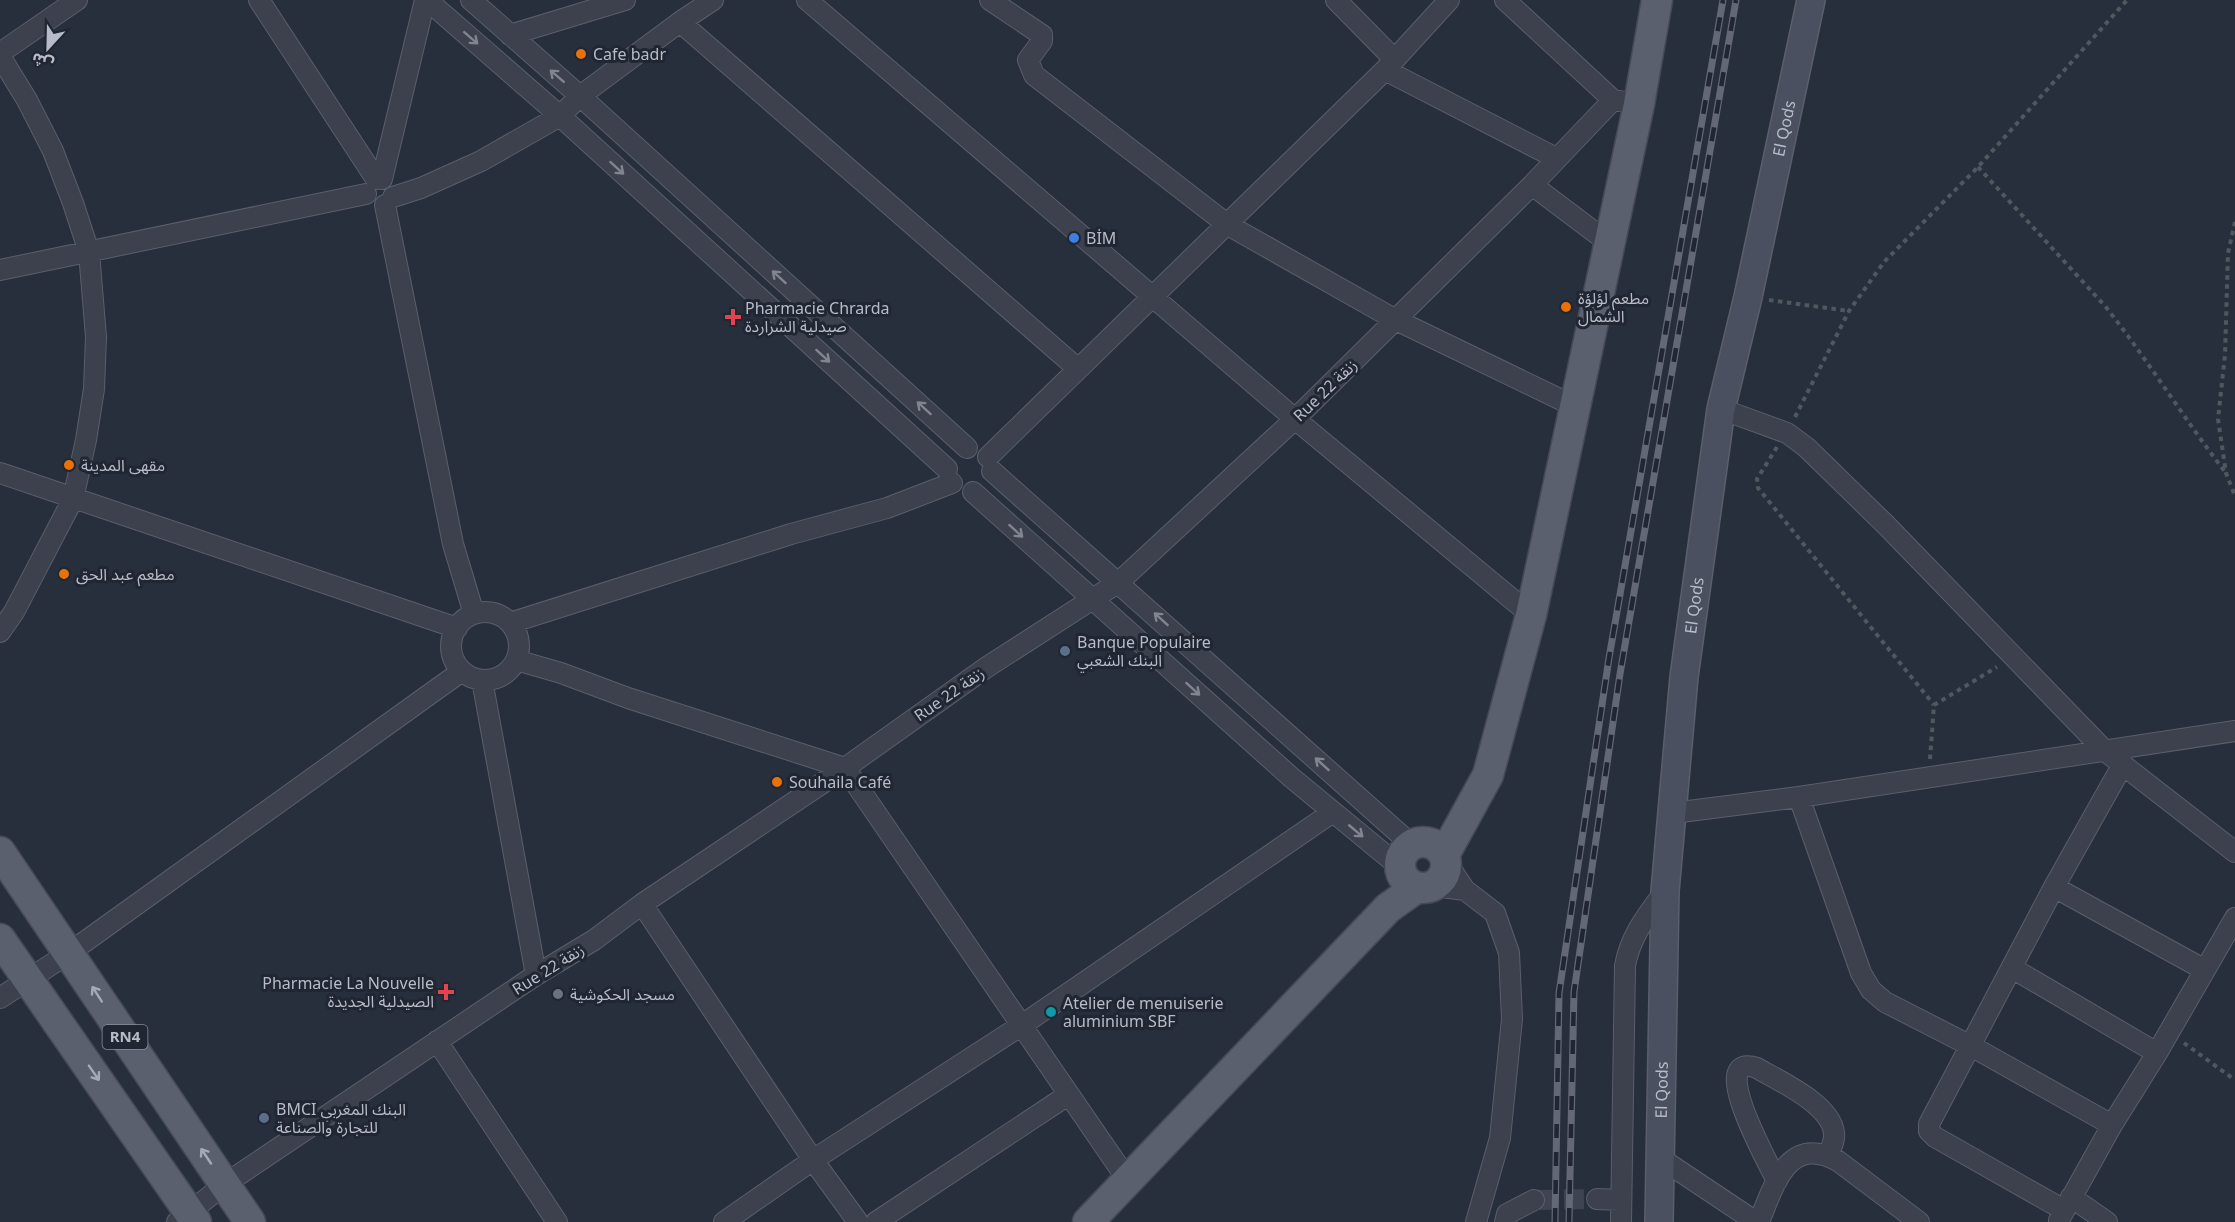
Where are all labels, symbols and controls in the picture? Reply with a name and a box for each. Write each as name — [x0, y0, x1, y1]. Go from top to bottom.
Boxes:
north arrow — [18, 18, 78, 78]
one-way arrow — [463, 32, 479, 45]
place label: Cafe badr — [593, 43, 666, 65]
marker: Cafe badr — [574, 47, 588, 61]
text: ش — [28, 48, 57, 76]
one-way arrow — [550, 69, 565, 83]
street label: El Qods — [1767, 98, 1800, 159]
one-way arrow — [609, 161, 624, 175]
place label: BİM — [1086, 227, 1116, 249]
marker: BİM — [1067, 231, 1081, 245]
one-way arrow — [772, 270, 787, 284]
place label: مطعم لؤلؤة الشمال — [1578, 287, 1649, 327]
place label: Pharmacie Chrarda صيدلية الشراردة — [745, 297, 889, 337]
marker: مطعم لؤلؤة الشمال — [1559, 300, 1573, 314]
marker: Pharmacie Chrarda صيدلية الشراردة — [726, 310, 740, 324]
one-way arrow — [815, 349, 830, 363]
street label: Rue 22 زنقة — [1288, 354, 1362, 426]
one-way arrow — [917, 402, 932, 416]
place label: مقهى المدينة — [81, 454, 165, 476]
marker: مقهى المدينة — [62, 458, 76, 472]
one-way arrow — [1008, 524, 1023, 538]
place label: مطعم عبد الحق — [76, 563, 175, 587]
marker: مطعم عبد الحق — [57, 567, 71, 581]
street label: El Qods — [1679, 576, 1709, 635]
one-way arrow — [1154, 612, 1169, 626]
place label: Banque Populaire البنك الشعبي — [1077, 631, 1211, 673]
marker: Banque Populaire البنك الشعبي — [1058, 644, 1072, 658]
street label: Rue 22 زنقة — [910, 662, 988, 726]
one-way arrow — [1185, 682, 1200, 696]
one-way arrow — [1315, 757, 1330, 771]
place label: Souhaila Café — [789, 771, 891, 793]
marker: Souhaila Café — [770, 775, 784, 789]
one-way arrow — [1348, 824, 1364, 837]
street label: Rue 22 زنقة — [508, 938, 588, 1000]
place label: Pharmacie La Nouvelle الصيدلية الجديدة — [262, 972, 434, 1012]
place label: مسجد الحكوشية — [570, 983, 675, 1005]
marker: Pharmacie La Nouvelle الصيدلية الجديدة — [439, 985, 453, 999]
one-way arrow — [91, 987, 103, 1003]
marker: مسجد الحكوشية — [551, 987, 565, 1001]
place label: Atelier de menuiserie aluminium SBF — [1063, 992, 1223, 1032]
marker: Atelier de menuiserie aluminium SBF — [1044, 1005, 1058, 1019]
road number: RN4 — [102, 1025, 148, 1049]
street label: El Qods — [1650, 1061, 1673, 1119]
one-way arrow — [88, 1064, 100, 1081]
place label: BMCI البنك المغربي للتجارة والصناعة — [276, 1098, 406, 1138]
marker: BMCI البنك المغربي للتجارة والصناعة — [257, 1111, 271, 1125]
one-way arrow — [200, 1148, 212, 1165]

